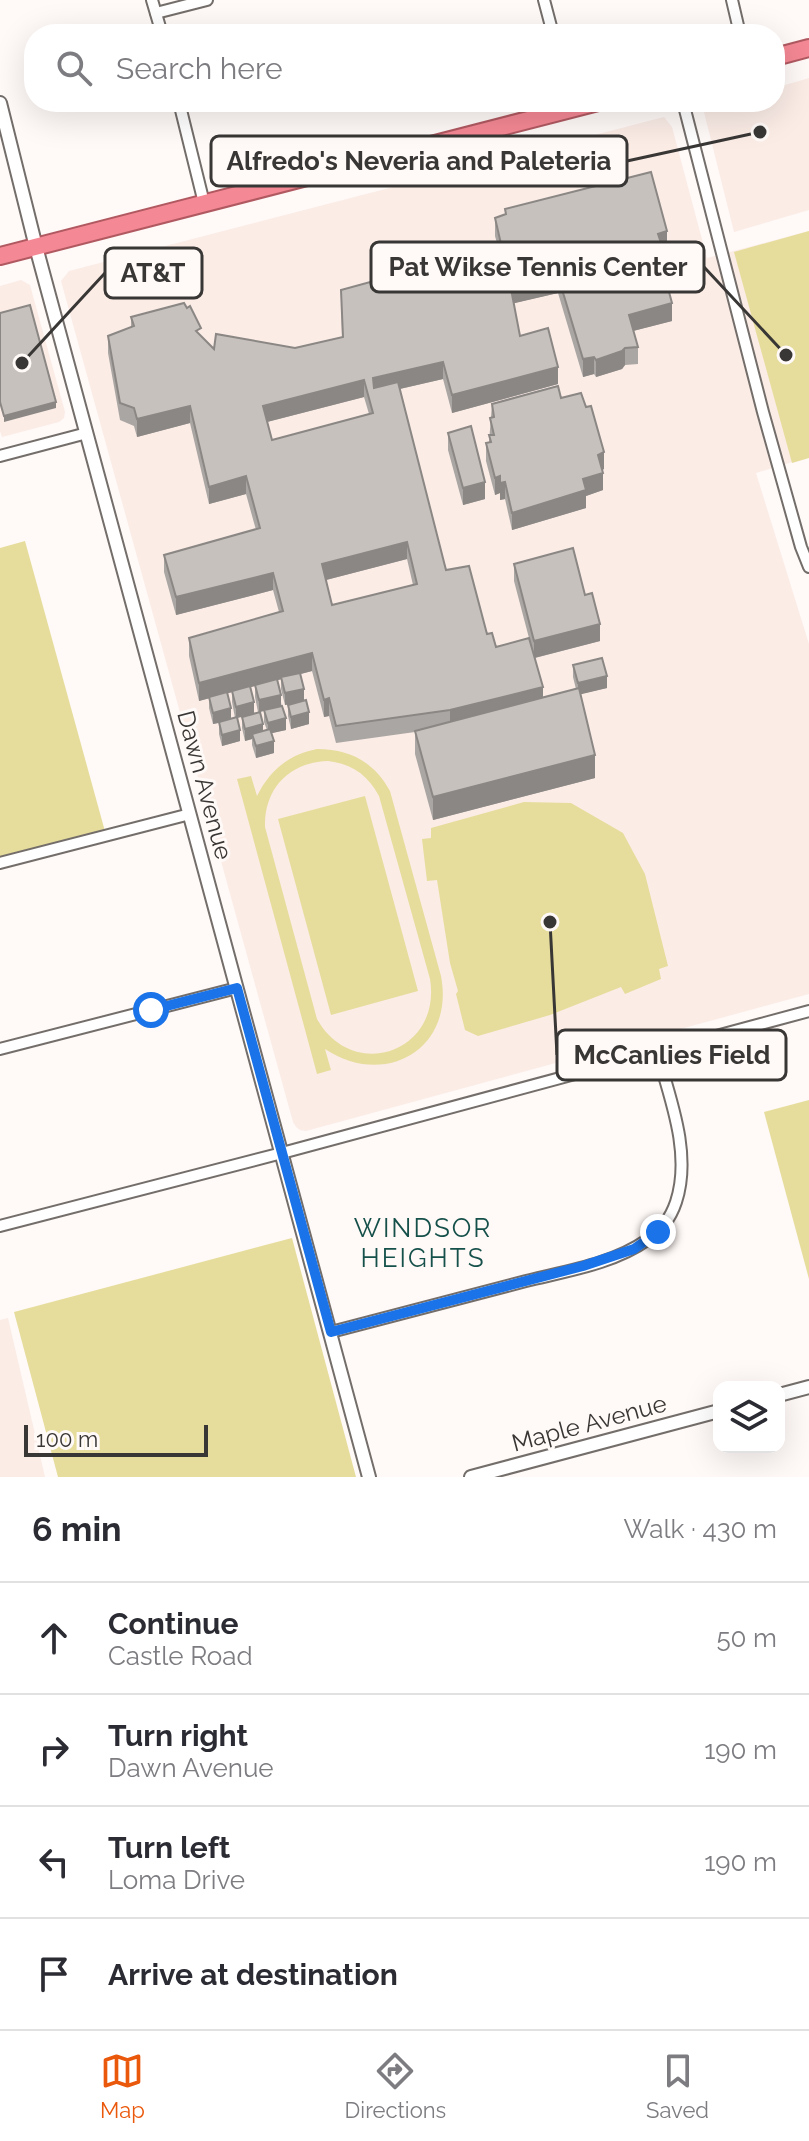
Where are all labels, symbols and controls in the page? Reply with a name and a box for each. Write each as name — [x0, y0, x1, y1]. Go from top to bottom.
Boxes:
search box — [24, 24, 785, 112]
icon: search — [52, 46, 96, 90]
text: Search here — [116, 51, 283, 86]
callout: Alfredo's Neveria and Paleteria — [211, 136, 627, 186]
text: Alfredo's Neveria and Paleteria — [227, 146, 612, 176]
callout: Pat Wikse Tennis Center — [371, 242, 704, 292]
callout: AT&T — [105, 248, 202, 298]
text: Pat Wikse Tennis Center — [388, 252, 688, 282]
text: AT&T — [121, 258, 185, 288]
street label: Dawn Avenue — [171, 707, 239, 863]
route start — [133, 992, 169, 1028]
callout: McCanlies Field — [557, 1030, 786, 1080]
text: McCanlies Field — [574, 1040, 770, 1070]
district label: WINDSOR HEIGHTS — [354, 1213, 492, 1273]
route end — [640, 1214, 676, 1250]
map controls — [713, 1381, 785, 1453]
button: layers — [713, 1381, 785, 1453]
street label: Maple Avenue — [508, 1388, 670, 1458]
scale bar — [24, 1421, 208, 1457]
text: 100 m — [36, 1426, 98, 1452]
text: 6 min — [32, 1509, 122, 1549]
text: Walk · 430 m — [623, 1514, 777, 1544]
text: Continue — [108, 1606, 239, 1641]
icon: ahead — [32, 1616, 76, 1660]
text: 50 m — [716, 1623, 777, 1653]
text: Castle Road — [108, 1641, 253, 1671]
text: Turn right — [108, 1718, 248, 1753]
icon: right — [32, 1728, 76, 1772]
text: 190 m — [704, 1735, 777, 1765]
text: Dawn Avenue — [108, 1753, 274, 1783]
text: Turn left — [108, 1830, 230, 1865]
icon: left — [32, 1840, 76, 1884]
text: 190 m — [704, 1847, 777, 1877]
text: Loma Drive — [108, 1865, 245, 1895]
icon: arrive — [32, 1952, 76, 1996]
text: Arrive at destination — [108, 1957, 398, 1992]
tab: Map — [100, 2049, 145, 2123]
tab: Directions — [345, 2049, 446, 2123]
tab: Saved — [646, 2049, 709, 2123]

